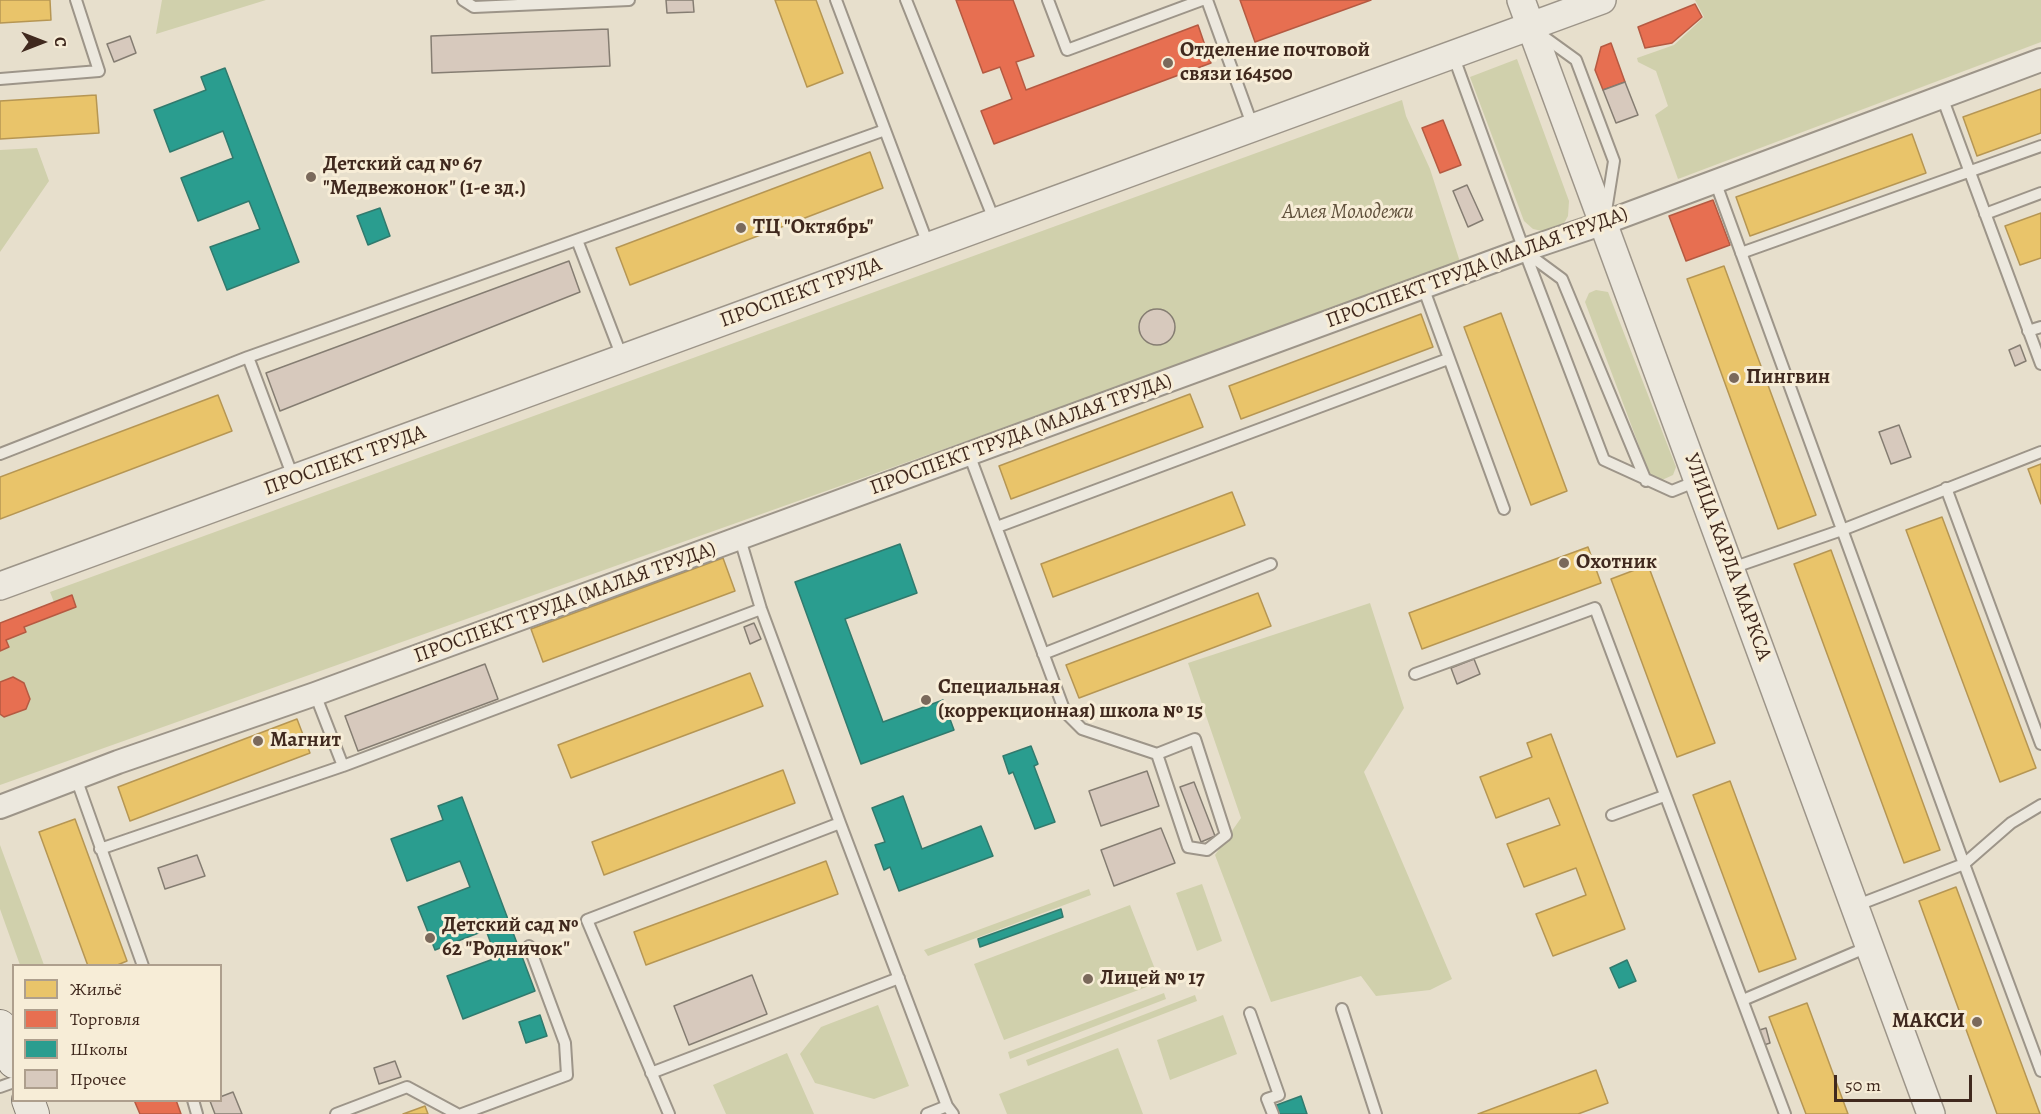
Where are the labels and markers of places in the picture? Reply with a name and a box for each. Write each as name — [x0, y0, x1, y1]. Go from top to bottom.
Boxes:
place label: Отделение почтовой связи 164500 — [1180, 38, 1370, 88]
marker: Отделение почтовой связи 164500 — [1161, 56, 1175, 70]
place label: Детский сад № 67 "Медвежонок" (1-е зд.) — [323, 152, 526, 202]
marker: Детский сад № 67 "Медвежонок" (1-е зд.) — [304, 170, 318, 184]
place label: ТЦ "Октябрь" — [753, 215, 873, 241]
marker: ТЦ "Октябрь" — [734, 221, 748, 235]
place label: Пингвин — [1746, 365, 1830, 391]
marker: Пингвин — [1727, 371, 1741, 385]
place label: Охотник — [1576, 550, 1657, 576]
marker: Охотник — [1557, 556, 1571, 570]
place label: Специальная (коррекционная) школа № 15 — [938, 675, 1203, 725]
marker: Специальная (коррекционная) школа № 15 — [919, 693, 933, 707]
place label: Магнит — [270, 728, 341, 754]
marker: Магнит — [251, 734, 265, 748]
place label: Детский сад № 62 "Родничок" — [442, 913, 578, 963]
marker: Детский сад № 62 "Родничок" — [423, 931, 437, 945]
place label: Лицей № 17 — [1100, 966, 1205, 992]
marker: Лицей № 17 — [1081, 972, 1095, 986]
place label: МАКСИ — [1892, 1009, 1965, 1035]
marker: МАКСИ — [1970, 1015, 1984, 1029]

